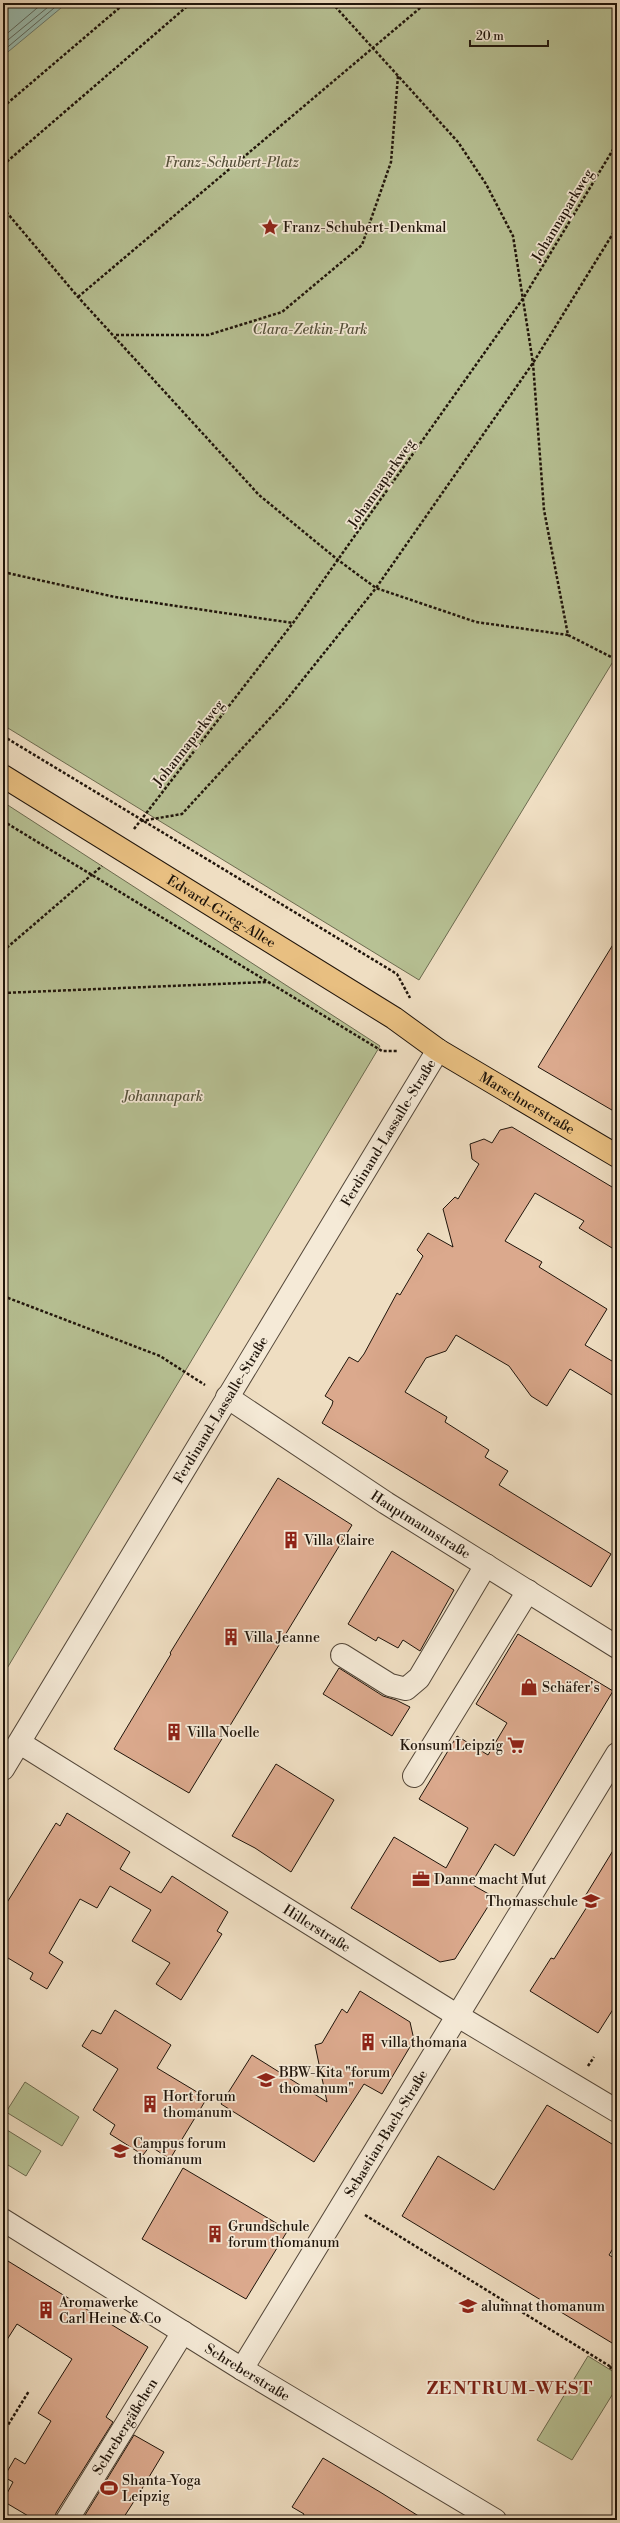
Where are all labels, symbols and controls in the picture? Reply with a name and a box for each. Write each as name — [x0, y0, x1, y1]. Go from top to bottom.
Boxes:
scale bar — [470, 22, 548, 48]
text: 20 m — [476, 29, 504, 44]
park label: Franz-Schubert-Platz — [165, 154, 300, 172]
street label: Johannaparkweg — [528, 165, 598, 266]
place icon: Franz-Schubert-Denkmal — [260, 217, 280, 237]
place label: Franz-Schubert-Denkmal — [283, 219, 446, 237]
park label: Clara-Zetkin-Park — [253, 321, 367, 339]
street label: Johannaparkweg — [344, 435, 420, 533]
street label: Johannaparkweg — [149, 696, 229, 791]
street label: Edvard-Grieg-Allee — [163, 872, 279, 953]
street label: Ferdinand-Lassalle-Straße — [337, 1056, 440, 1210]
street label: Marschnerstraße — [476, 1069, 578, 1139]
park label: Johannapark — [121, 1088, 203, 1106]
street label: Ferdinand-Lassalle-Straße — [170, 1333, 273, 1487]
street label: Hauptmannstraße — [367, 1487, 474, 1563]
building icon: Villa Claire — [281, 1530, 301, 1550]
place label: Villa Claire — [303, 1532, 375, 1550]
building icon: Villa Jeanne — [221, 1627, 241, 1647]
place label: Villa Jeanne — [243, 1629, 320, 1647]
shop icon: Schäfer's — [519, 1677, 539, 1697]
place label: Schäfer's — [542, 1679, 600, 1697]
building icon: Villa Noelle — [164, 1722, 184, 1742]
place label: Villa Noelle — [186, 1724, 260, 1742]
supermarket icon: Konsum Leipzig — [506, 1735, 526, 1755]
place label: Konsum Leipzig — [400, 1737, 504, 1755]
office icon: Danne macht Mut — [411, 1869, 431, 1889]
place label: Danne macht Mut — [434, 1871, 546, 1889]
school or university icon: Thomasschule — [581, 1891, 601, 1911]
place label: Thomasschule — [486, 1893, 578, 1911]
street label: Hillerstraße — [279, 1901, 354, 1957]
building icon: villa thomana — [358, 2032, 378, 2052]
place label: villa thomana — [380, 2034, 468, 2052]
place label: BBW-Kita "forum thomanum" — [278, 2064, 390, 2098]
street label: Sebastian-Bach-Straße — [341, 2067, 432, 2201]
school or university icon: BBW-Kita "forum thomanum" — [256, 2070, 276, 2090]
place label: Hort forum thomanum — [163, 2088, 236, 2122]
building icon: Hort forum thomanum — [140, 2094, 160, 2114]
place label: Campus forum thomanum — [133, 2135, 226, 2169]
school or university icon: Campus forum thomanum — [110, 2141, 130, 2161]
place label: Grundschule forum thomanum — [228, 2218, 340, 2252]
building icon: Grundschule forum thomanum — [205, 2224, 225, 2244]
place label: Aromawerke Carl Heine & Co — [58, 2294, 161, 2328]
school or university icon: alumnat thomanum — [458, 2296, 478, 2316]
place label: alumnat thomanum — [481, 2298, 605, 2316]
building icon: Aromawerke Carl Heine & Co — [36, 2300, 56, 2320]
street label: Schreberstraße — [201, 2340, 293, 2406]
street label: Schrebergäßchen — [89, 2375, 163, 2479]
district label: ZENTRUM-WEST — [427, 2377, 593, 2400]
place label: Shanta-Yoga Leipzig — [122, 2472, 202, 2506]
sports icon: Shanta-Yoga Leipzig — [99, 2478, 119, 2498]

